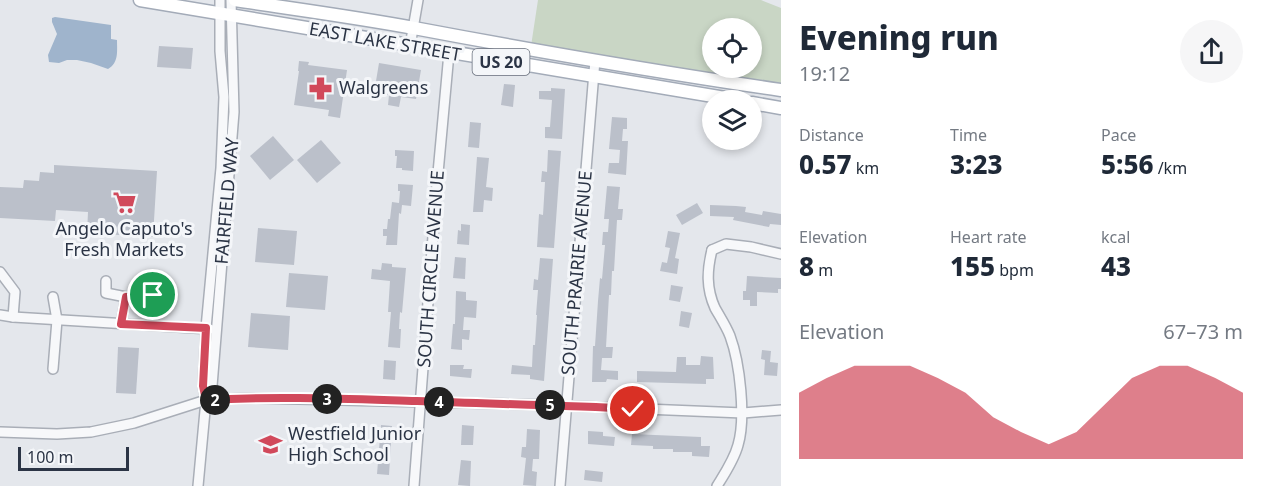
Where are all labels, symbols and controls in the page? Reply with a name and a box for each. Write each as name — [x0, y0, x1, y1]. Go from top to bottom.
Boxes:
text: Evening run — [799, 15, 999, 60]
street label: EAST LAKE STREET — [307, 16, 463, 66]
map controls — [702, 18, 762, 150]
button: locate — [702, 18, 762, 78]
button: share — [1180, 20, 1243, 83]
road number: US 20 — [472, 49, 530, 75]
text: 19:12 — [799, 60, 850, 87]
pharmacy icon: Walgreens — [308, 75, 334, 101]
place label: Walgreens — [339, 75, 428, 99]
button: layers — [702, 90, 762, 150]
text: Distance — [799, 124, 864, 146]
text: Time — [950, 124, 987, 146]
text: Pace — [1101, 124, 1136, 146]
street label: FAIRFIELD WAY — [209, 136, 244, 265]
text: 0.57 — [799, 146, 852, 182]
text: 3:23 — [950, 146, 1003, 182]
text: 5:56 — [1101, 146, 1154, 182]
text: km — [852, 157, 879, 179]
text: /km — [1154, 157, 1187, 179]
street label: SOUTH CIRCLE AVENUE — [411, 169, 449, 368]
street label: SOUTH PRAIRIE AVENUE — [555, 170, 597, 376]
supermarket icon: Angelo Caputo's Fresh Markets — [111, 190, 137, 216]
place label: Angelo Caputo's Fresh Markets — [55, 216, 193, 261]
text: Elevation — [799, 226, 867, 248]
text: Heart rate — [950, 226, 1026, 248]
text: kcal — [1101, 226, 1130, 248]
text: 8 — [799, 248, 814, 284]
text: 155 — [950, 248, 995, 284]
text: 43 — [1101, 248, 1131, 284]
text: m — [814, 259, 833, 281]
text: bpm — [995, 259, 1034, 281]
pin — [127, 269, 178, 320]
icon: arrive — [136, 278, 169, 311]
text: Elevation — [799, 318, 884, 345]
text: 67–73 m — [1163, 318, 1243, 345]
pin — [607, 383, 658, 434]
pin: 3 — [312, 384, 342, 414]
pin: 2 — [200, 385, 230, 415]
pin: 4 — [424, 387, 454, 417]
text: 3 — [322, 388, 332, 410]
text: 2 — [210, 389, 220, 411]
pin: 5 — [535, 390, 565, 420]
text: 4 — [434, 391, 444, 413]
icon: check — [616, 392, 649, 425]
text: 5 — [545, 394, 555, 416]
place label: Westfield Junior High School — [288, 421, 422, 466]
school or university icon: Westfield Junior High School — [257, 431, 283, 457]
scale bar — [18, 444, 129, 472]
text: 100 m — [27, 446, 74, 468]

